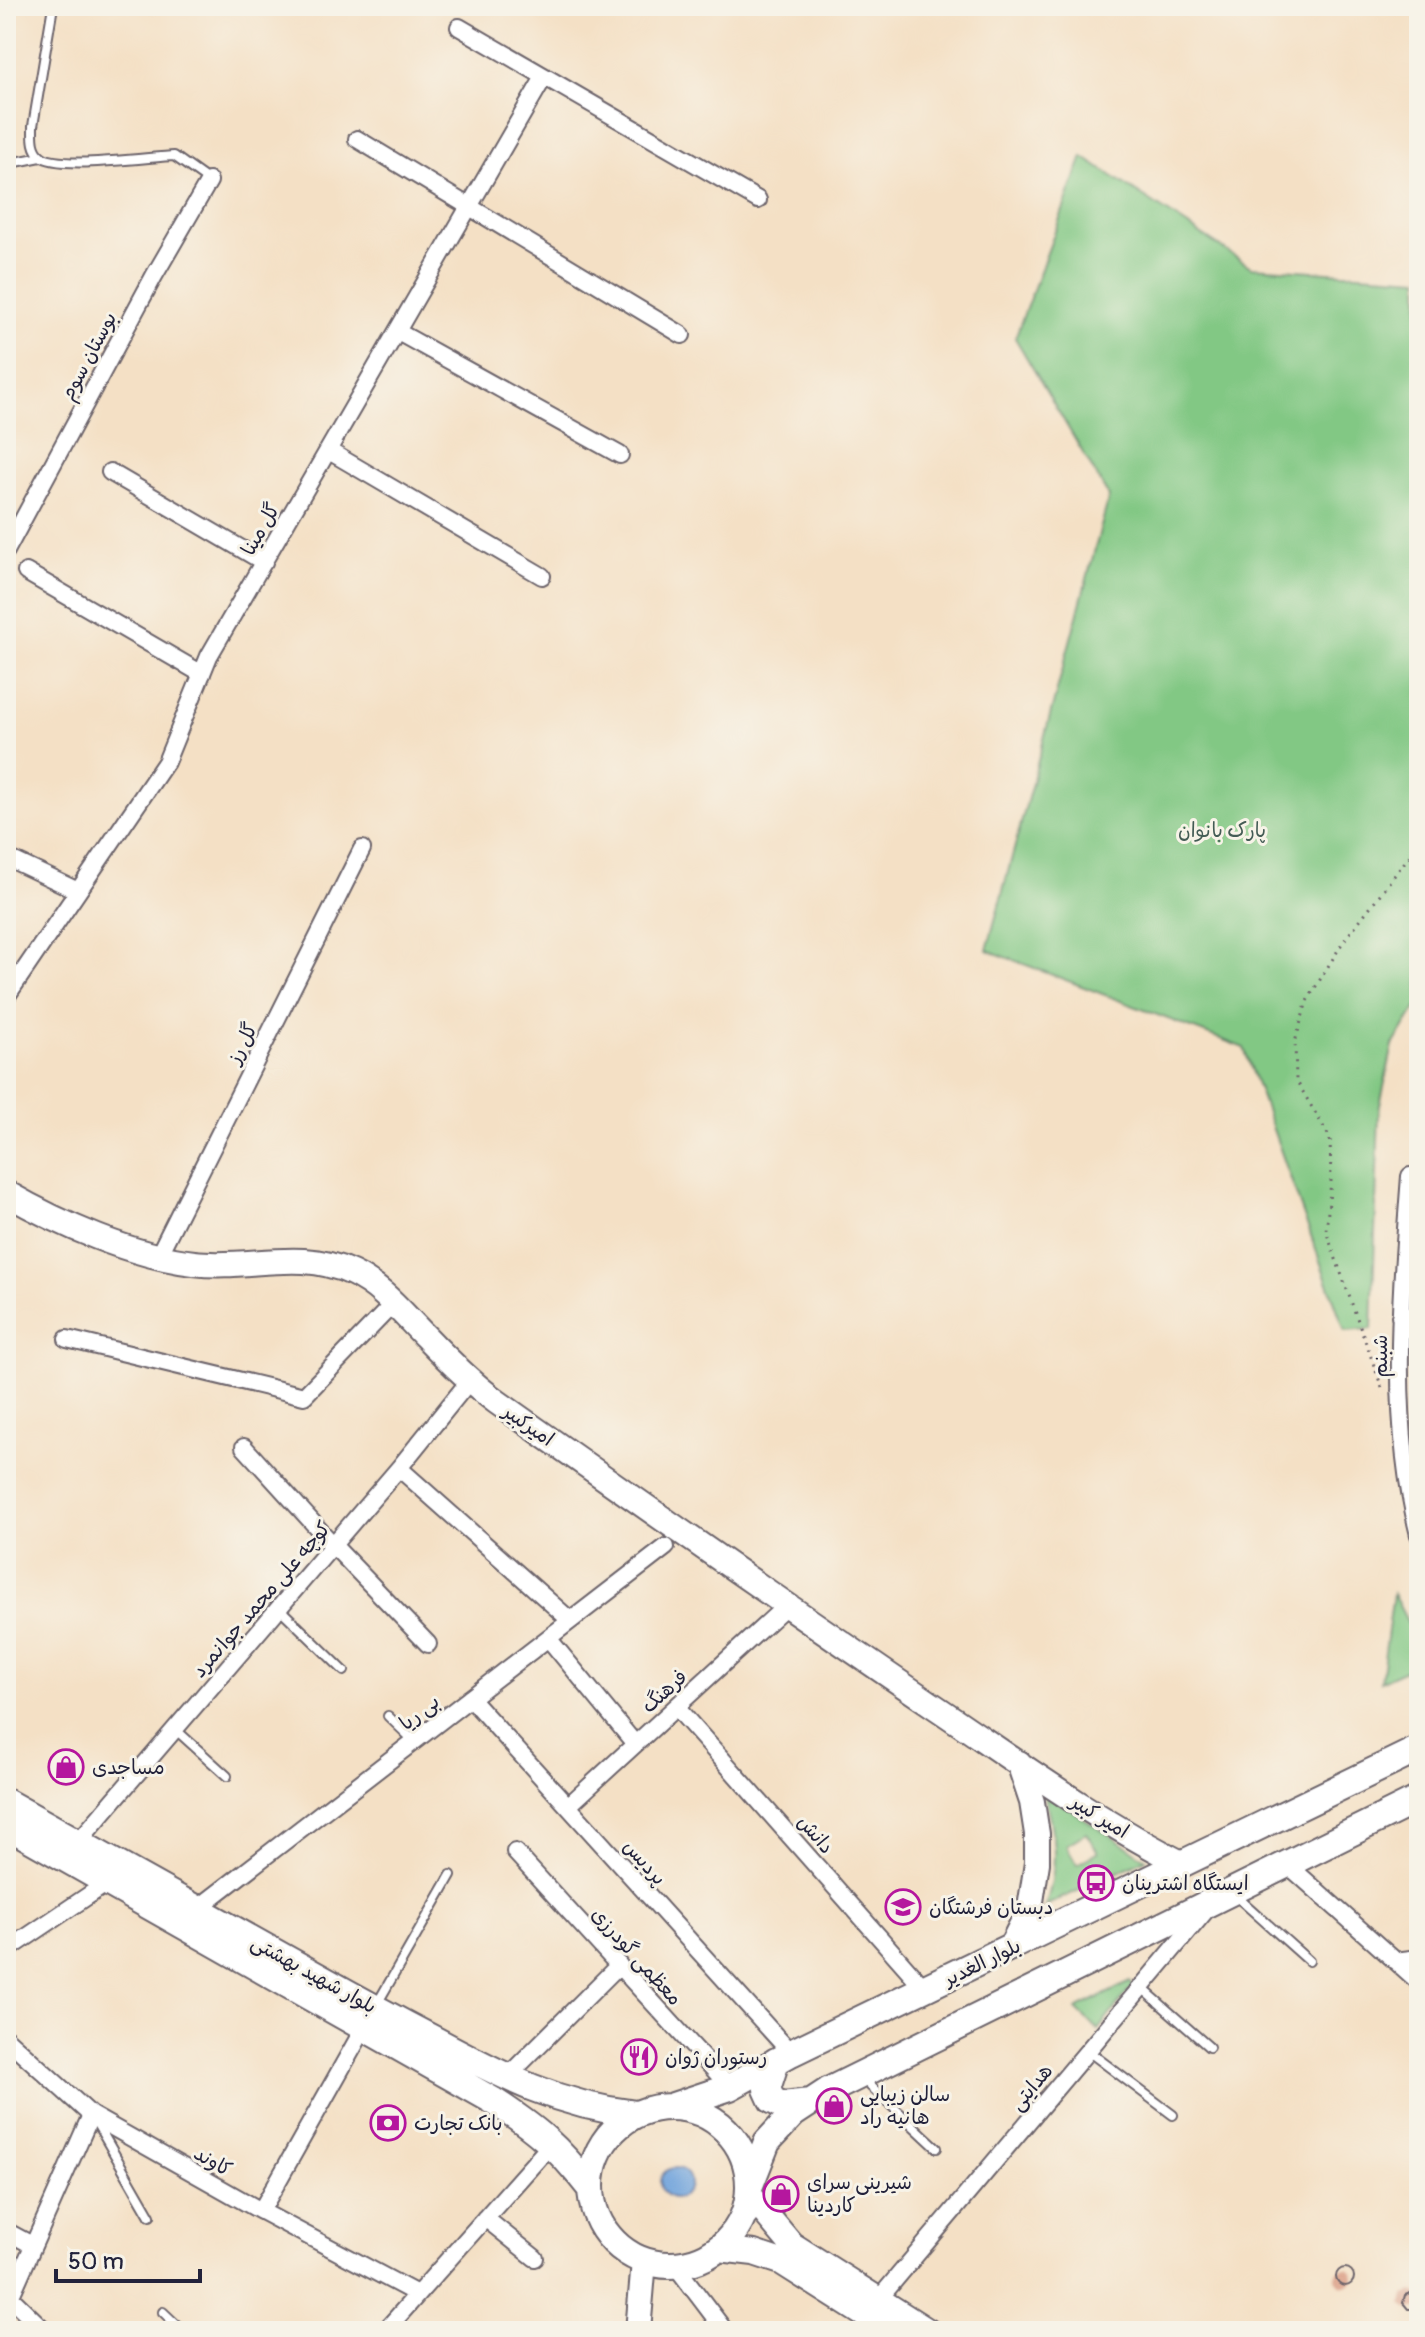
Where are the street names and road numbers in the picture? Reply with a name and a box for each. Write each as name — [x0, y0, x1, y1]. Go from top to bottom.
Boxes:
street label: بوستان سوم — [55, 308, 125, 406]
street label: گل مینا — [235, 498, 285, 560]
street label: گل رز — [221, 1019, 263, 1070]
street label: شبنم — [1368, 1335, 1395, 1377]
street label: امیرکبیر — [497, 1398, 559, 1452]
street label: کوچه علی محمد جوانمرد — [187, 1516, 336, 1683]
street label: فرهنگ — [636, 1664, 692, 1718]
street label: بی ریا — [394, 1689, 444, 1736]
street label: امیر کبیر — [1064, 1788, 1134, 1844]
street label: دانش — [792, 1810, 839, 1859]
street label: پردیس — [618, 1834, 672, 1890]
street label: معظمی گودرزی — [586, 1902, 687, 2011]
street label: بلوار شهید بهشتی — [247, 1930, 381, 2019]
street label: بلوار الغدیر — [938, 1933, 1025, 1993]
street label: هدایتی — [1005, 2059, 1058, 2116]
street label: کاوند — [189, 2141, 236, 2182]

